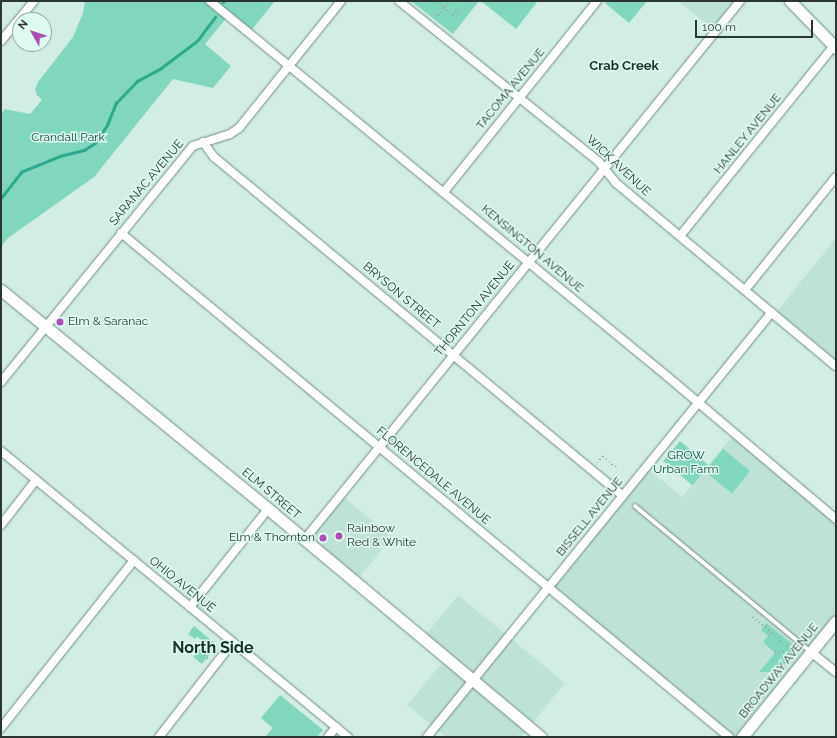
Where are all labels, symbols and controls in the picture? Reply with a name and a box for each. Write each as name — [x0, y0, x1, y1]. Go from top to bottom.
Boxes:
north arrow — [12, 12, 52, 52]
scale bar — [697, 12, 815, 38]
text: N — [15, 17, 31, 32]
text: 100 m — [702, 20, 736, 34]
street label: TACOMA AVENUE — [473, 45, 549, 133]
district label: Crab Creek — [589, 58, 659, 74]
street label: HANLEY AVENUE — [711, 91, 785, 177]
park label: Crandall Park — [31, 131, 105, 145]
street label: WICK AVENUE — [583, 132, 653, 200]
street label: SARANAC AVENUE — [107, 137, 187, 229]
street label: KENSINGTON AVENUE — [478, 202, 586, 296]
street label: THORNTON AVENUE — [432, 258, 518, 360]
street label: BRYSON STREET — [360, 260, 442, 332]
place label: Elm & Saranac — [68, 315, 148, 329]
marker: Elm & Saranac — [55, 317, 65, 327]
street label: FLORENCEDALE AVENUE — [373, 424, 493, 528]
park label: GROW Urban Farm — [653, 449, 719, 477]
street label: ELM STREET — [239, 465, 303, 523]
street label: BISSELL AVENUE — [553, 474, 627, 560]
place label: Rainbow Red & White — [347, 522, 416, 550]
place label: Elm & Thornton — [229, 531, 315, 545]
marker: Rainbow Red & White — [334, 531, 344, 541]
marker: Elm & Thornton — [318, 533, 328, 543]
street label: OHIO AVENUE — [146, 554, 218, 616]
street label: BROADWAY AVENUE — [736, 620, 822, 722]
district label: North Side — [172, 638, 254, 658]

